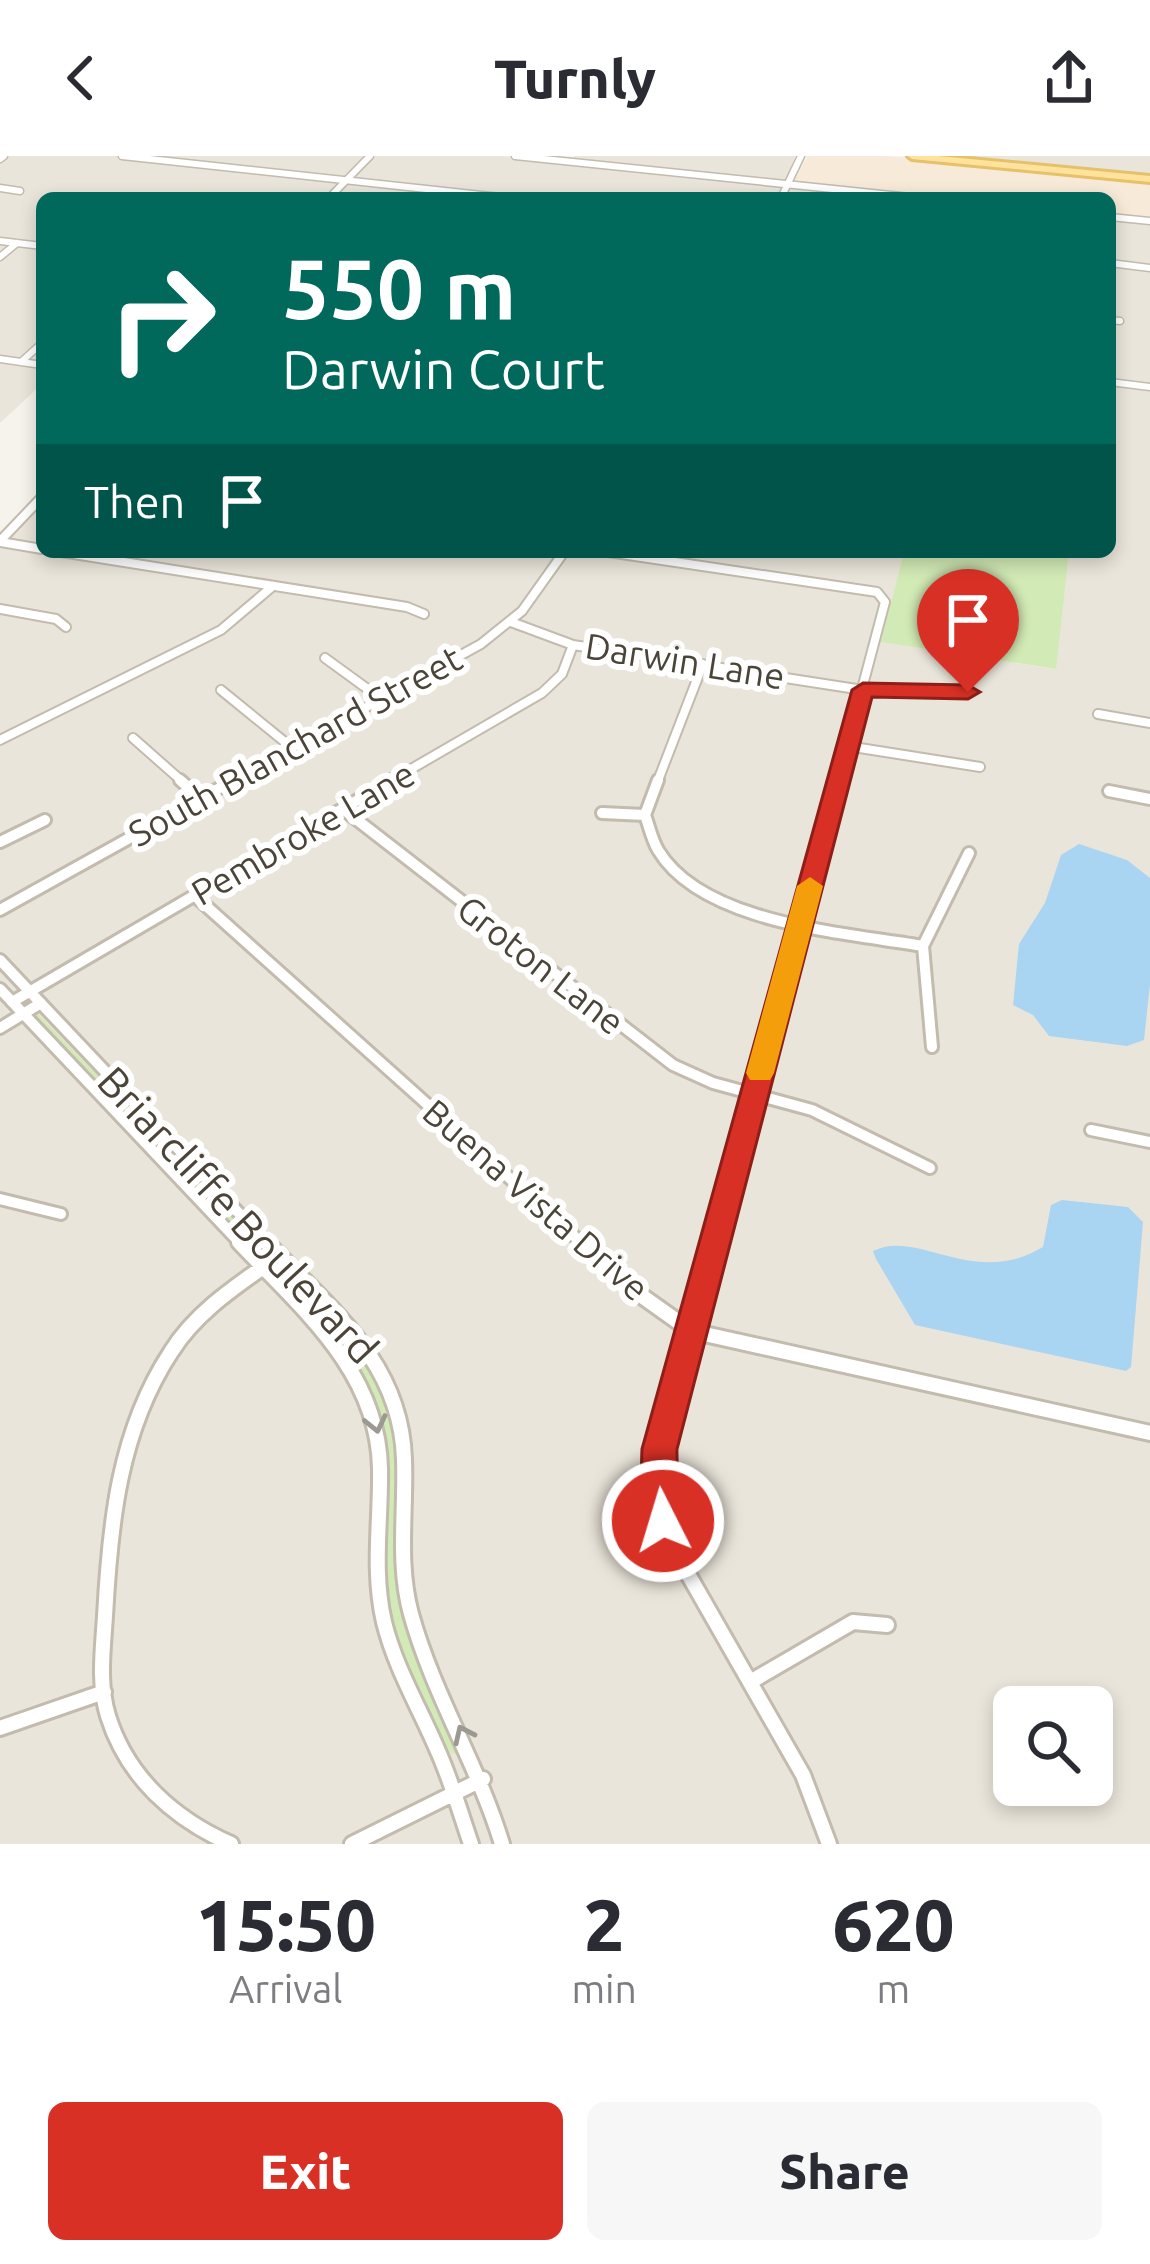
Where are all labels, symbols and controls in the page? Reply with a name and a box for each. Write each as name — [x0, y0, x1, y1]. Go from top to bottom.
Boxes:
icon: back — [48, 45, 114, 111]
icon: share — [1036, 45, 1102, 111]
text: Turnly — [494, 48, 656, 108]
icon: right — [84, 240, 240, 396]
text: 550 m — [282, 241, 516, 335]
text: Darwin Court — [282, 339, 605, 399]
icon: arrive — [209, 468, 275, 534]
text: Then — [84, 476, 185, 527]
pin — [917, 569, 1019, 692]
icon: arrive — [935, 587, 1001, 653]
street label: Darwin Lane — [583, 625, 788, 696]
street label: South Blanchard Street — [121, 637, 468, 854]
street label: Pembroke Lane — [184, 752, 421, 913]
street label: Groton Lane — [450, 887, 633, 1042]
street label: Briarcliffe Boulevard — [89, 1057, 388, 1372]
street label: Buena Vista Drive — [415, 1091, 657, 1309]
one-way arrow — [363, 1413, 388, 1433]
position arrow — [600, 1458, 726, 1584]
map controls — [993, 1686, 1113, 1806]
button: search — [993, 1686, 1113, 1806]
one-way arrow — [454, 1725, 477, 1746]
text: 15:50 — [196, 1884, 376, 1965]
text: 2 — [584, 1884, 624, 1965]
text: 620 — [832, 1884, 954, 1965]
text: Arrival — [229, 1967, 343, 2010]
text: min — [571, 1967, 637, 2010]
text: m — [877, 1967, 910, 2010]
button: Exit — [48, 2102, 563, 2240]
button: Share — [587, 2102, 1102, 2240]

